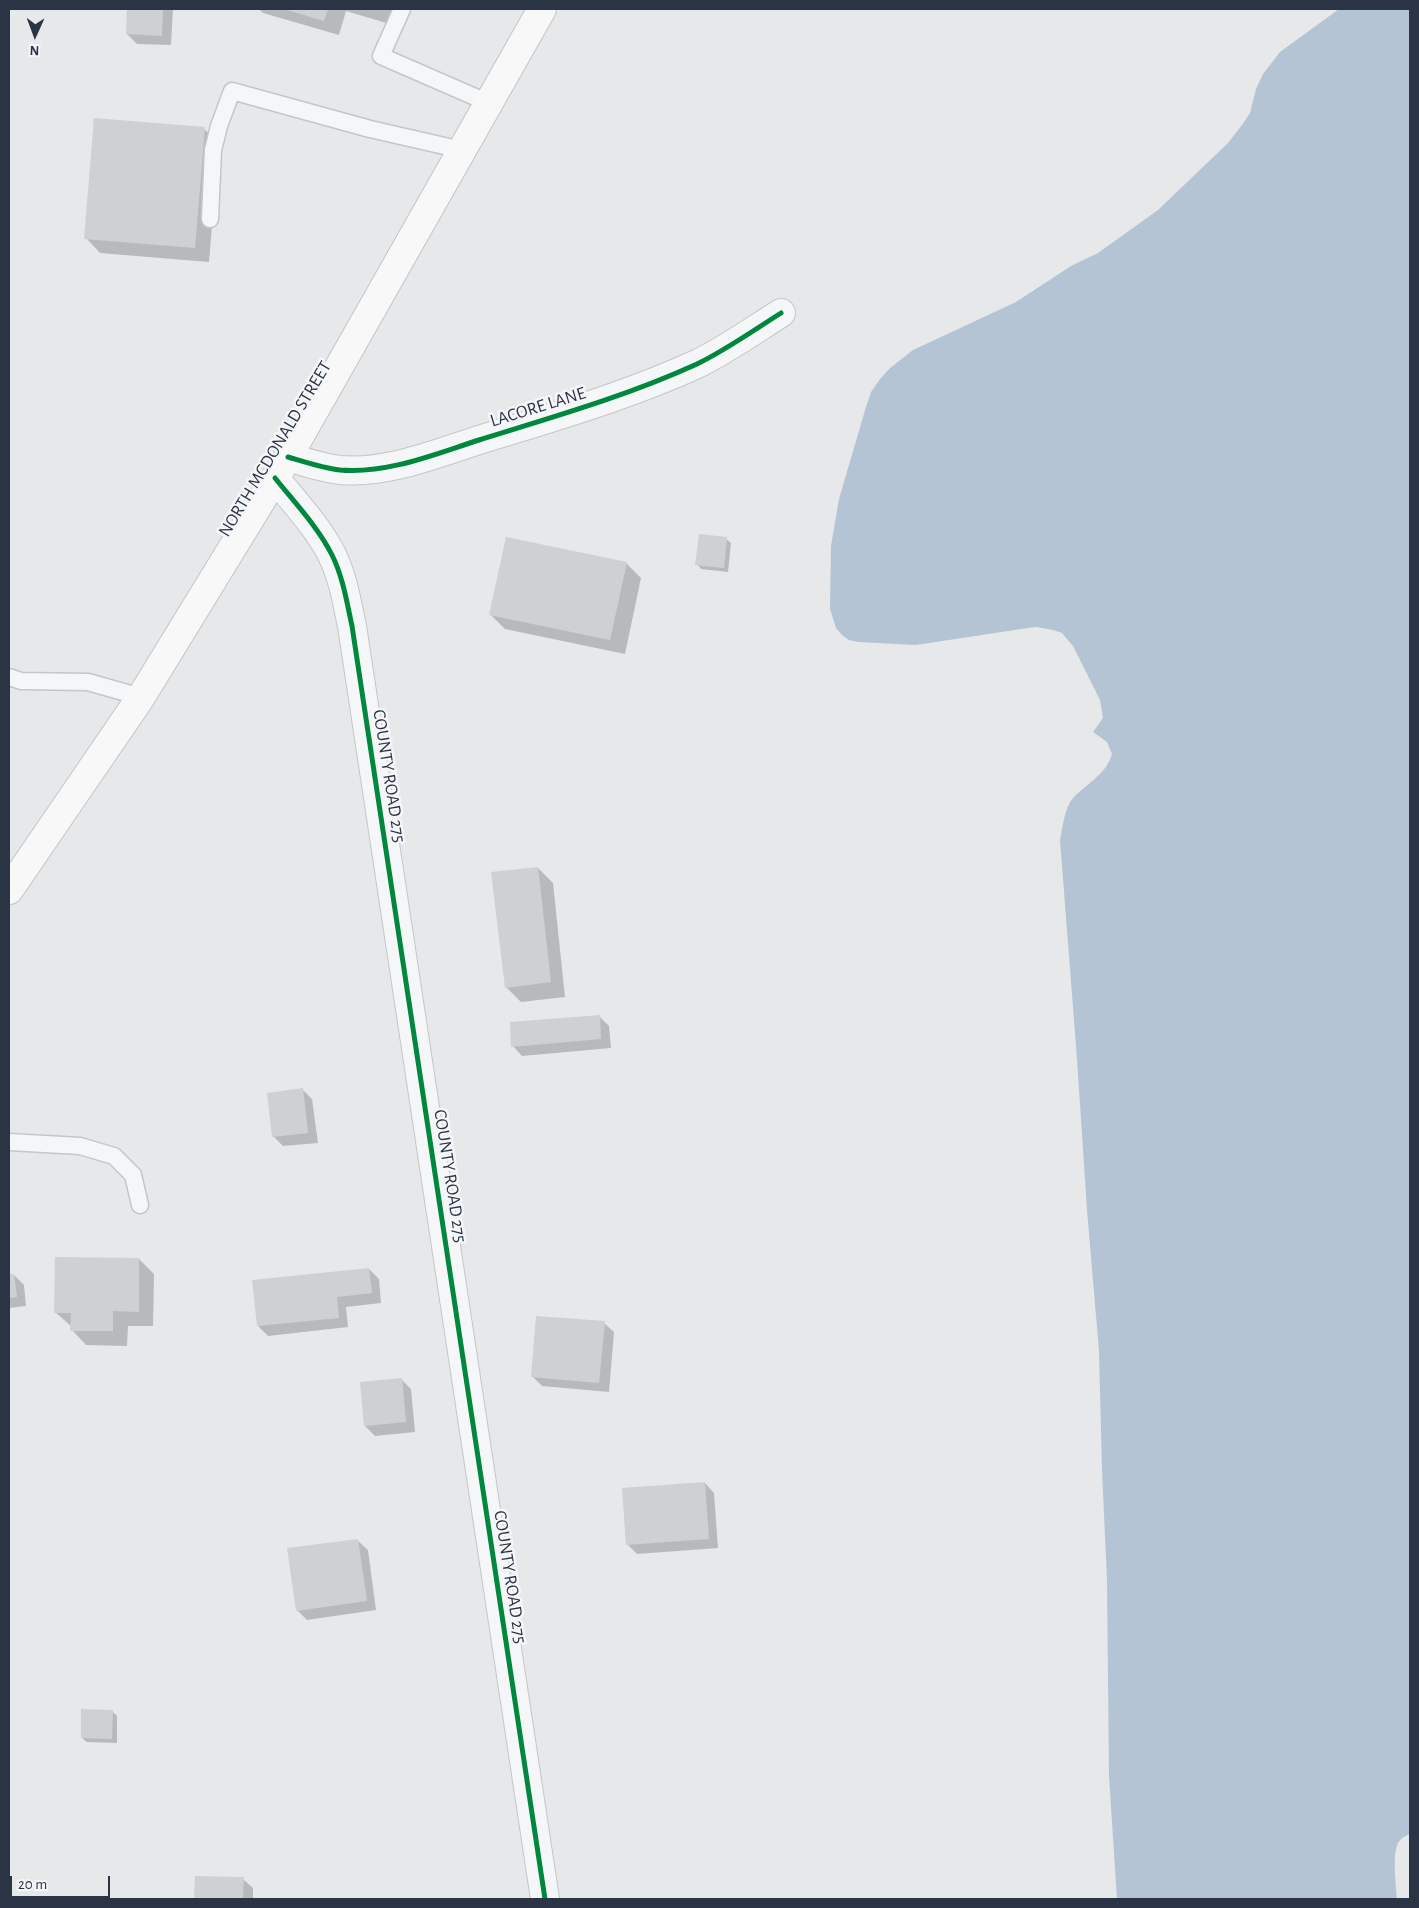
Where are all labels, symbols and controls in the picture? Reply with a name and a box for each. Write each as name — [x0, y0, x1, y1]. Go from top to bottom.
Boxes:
north arrow — [10, 10, 60, 60]
text: N — [29, 43, 40, 57]
street label: NORTH MCDONALD STREET — [214, 357, 336, 541]
street label: LACORE LANE — [488, 382, 588, 432]
street label: COUNTY ROAD 275 — [368, 708, 410, 844]
street label: COUNTY ROAD 275 — [429, 1108, 471, 1244]
street label: COUNTY ROAD 275 — [489, 1509, 531, 1645]
scale bar — [12, 1866, 112, 1898]
text: 20 m — [18, 1877, 47, 1892]

